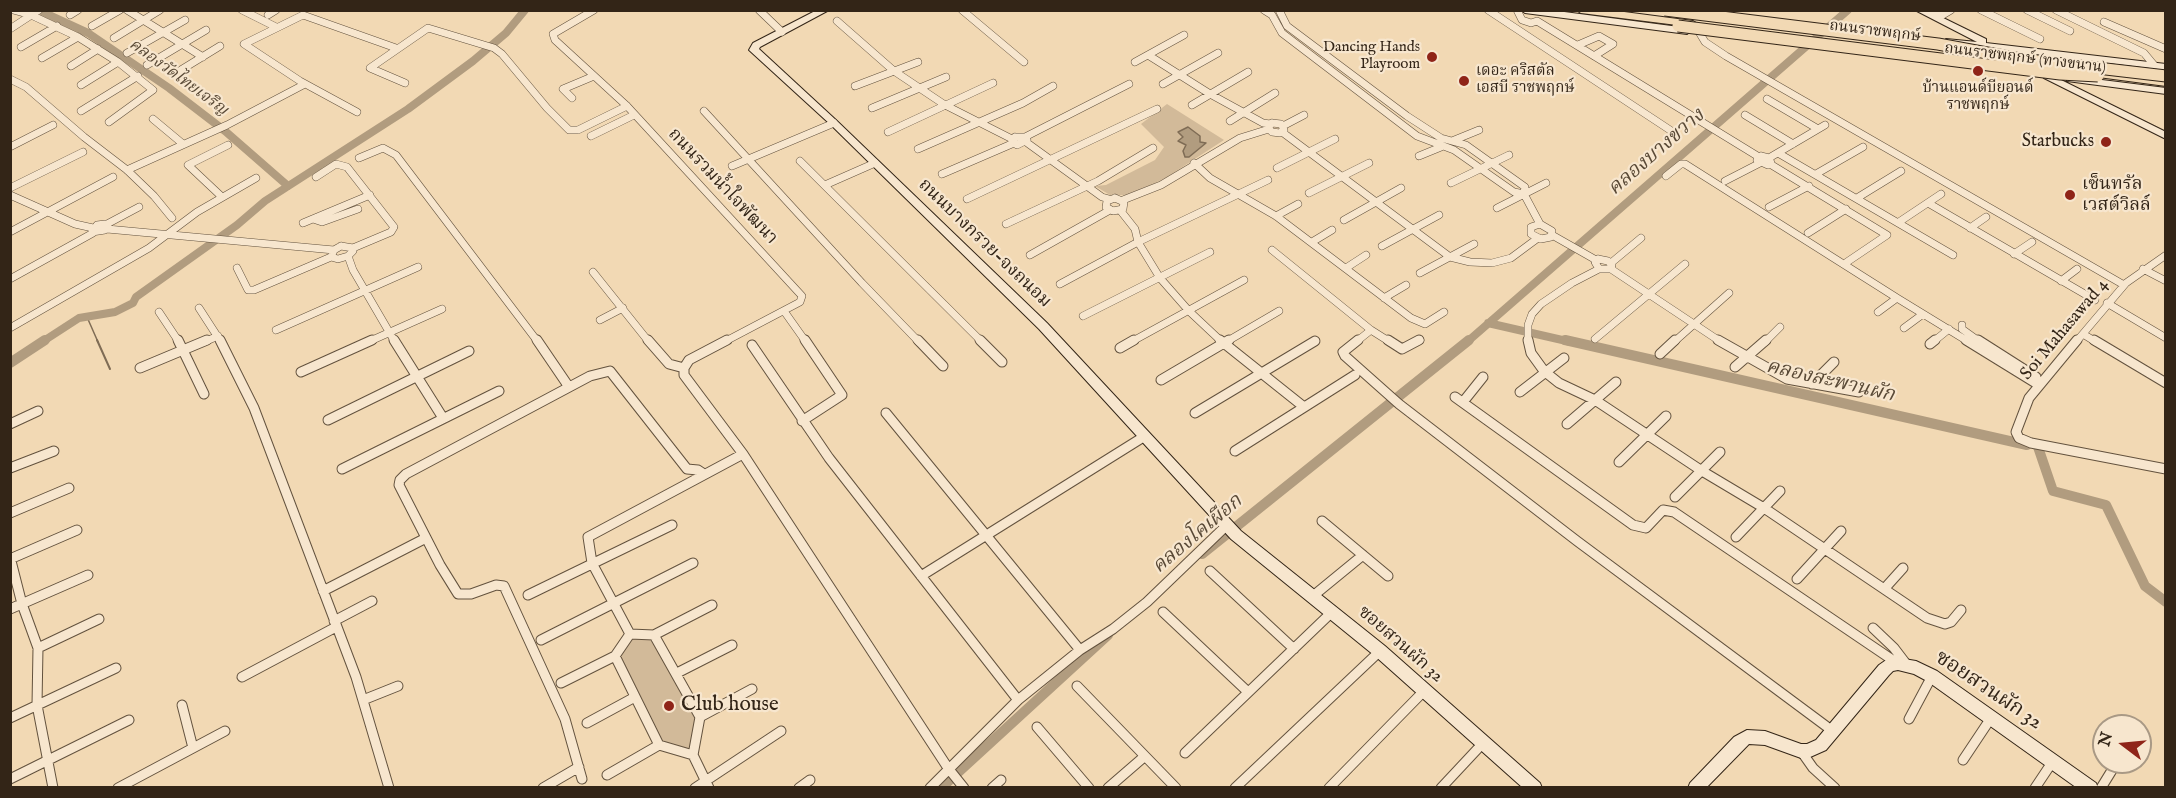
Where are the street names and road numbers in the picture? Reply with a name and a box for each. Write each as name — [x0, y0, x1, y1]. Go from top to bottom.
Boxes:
street label: ถนนราชพฤกษ์ — [1828, 17, 1922, 47]
street label: ถนนราชพฤกษ์ (ทางขนาน) — [1943, 40, 2107, 78]
street label: ถนนรวมน้ำใจพัฒนา — [663, 124, 781, 250]
street label: ถนนบางกรวย-จงถนอม — [913, 175, 1055, 313]
street label: Soi Mahasawad 4 — [2016, 275, 2114, 385]
street label: ซอยสวนผัก 32 — [1353, 602, 1447, 688]
street label: ซอยสวนผัก 32 — [1930, 646, 2046, 736]

